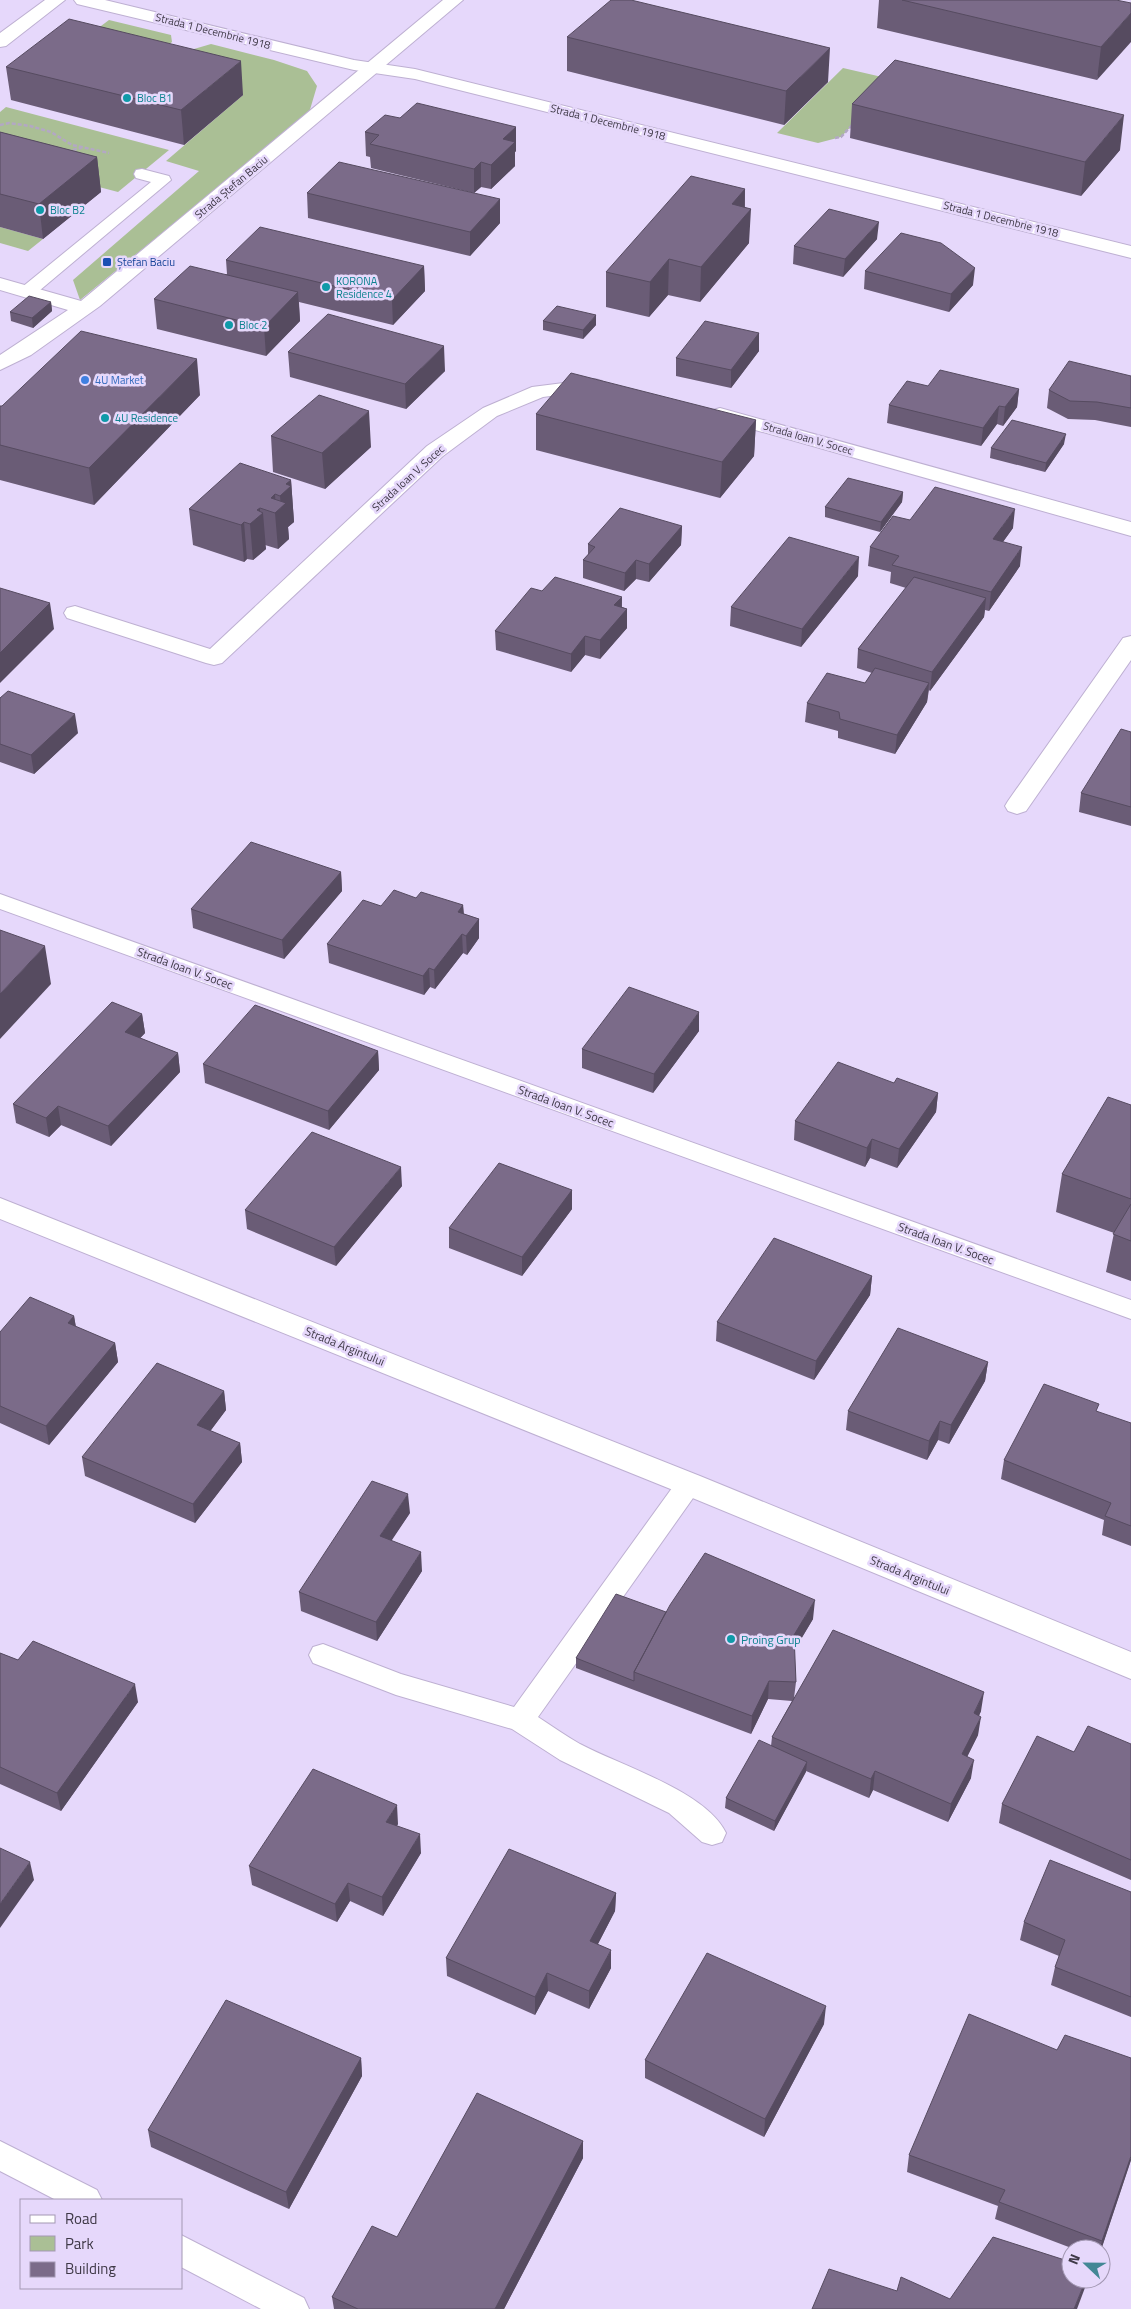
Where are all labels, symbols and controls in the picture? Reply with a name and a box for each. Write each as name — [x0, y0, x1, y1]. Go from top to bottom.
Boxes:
street label: Strada 1 Decembrie 1918 — [154, 9, 272, 53]
place label: Bloc B1 — [137, 90, 172, 106]
marker: Bloc B1 — [121, 92, 133, 104]
street label: Strada 1 Decembrie 1918 — [549, 100, 667, 144]
street label: Strada Ștefan Baciu — [191, 152, 271, 222]
street label: Strada 1 Decembrie 1918 — [942, 197, 1060, 241]
place label: Bloc B2 — [50, 202, 85, 218]
marker: Bloc B2 — [34, 204, 46, 216]
place label: Ștefan Baciu — [117, 254, 175, 270]
marker: Ștefan Baciu — [101, 256, 113, 268]
place label: KORONA Residence 4 — [336, 273, 392, 302]
marker: KORONA Residence 4 — [320, 281, 332, 293]
place label: Bloc 2 — [239, 317, 268, 333]
marker: Bloc 2 — [223, 319, 235, 331]
place label: 4U Market — [95, 372, 144, 388]
marker: 4U Market — [79, 374, 91, 386]
place label: 4U Residence — [115, 410, 178, 426]
marker: 4U Residence — [99, 412, 111, 424]
street label: Strada Ioan V. Socec — [761, 418, 855, 459]
street label: Strada Ioan V. Socec — [368, 441, 448, 515]
street label: Strada Ioan V. Socec — [134, 942, 236, 994]
street label: Strada Ioan V. Socec — [515, 1080, 617, 1132]
street label: Strada Ioan V. Socec — [895, 1217, 997, 1269]
street label: Strada Argintului — [302, 1321, 388, 1371]
street label: Strada Argintului — [867, 1550, 953, 1600]
place label: Proing Grup — [741, 1630, 801, 1649]
marker: Proing Grup — [725, 1633, 737, 1645]
legend — [20, 2199, 182, 2289]
text: Road — [65, 2207, 97, 2230]
text: Park — [65, 2232, 94, 2255]
north arrow — [1061, 2239, 1111, 2289]
text: N — [1062, 2251, 1085, 2267]
text: Building — [65, 2257, 116, 2280]

